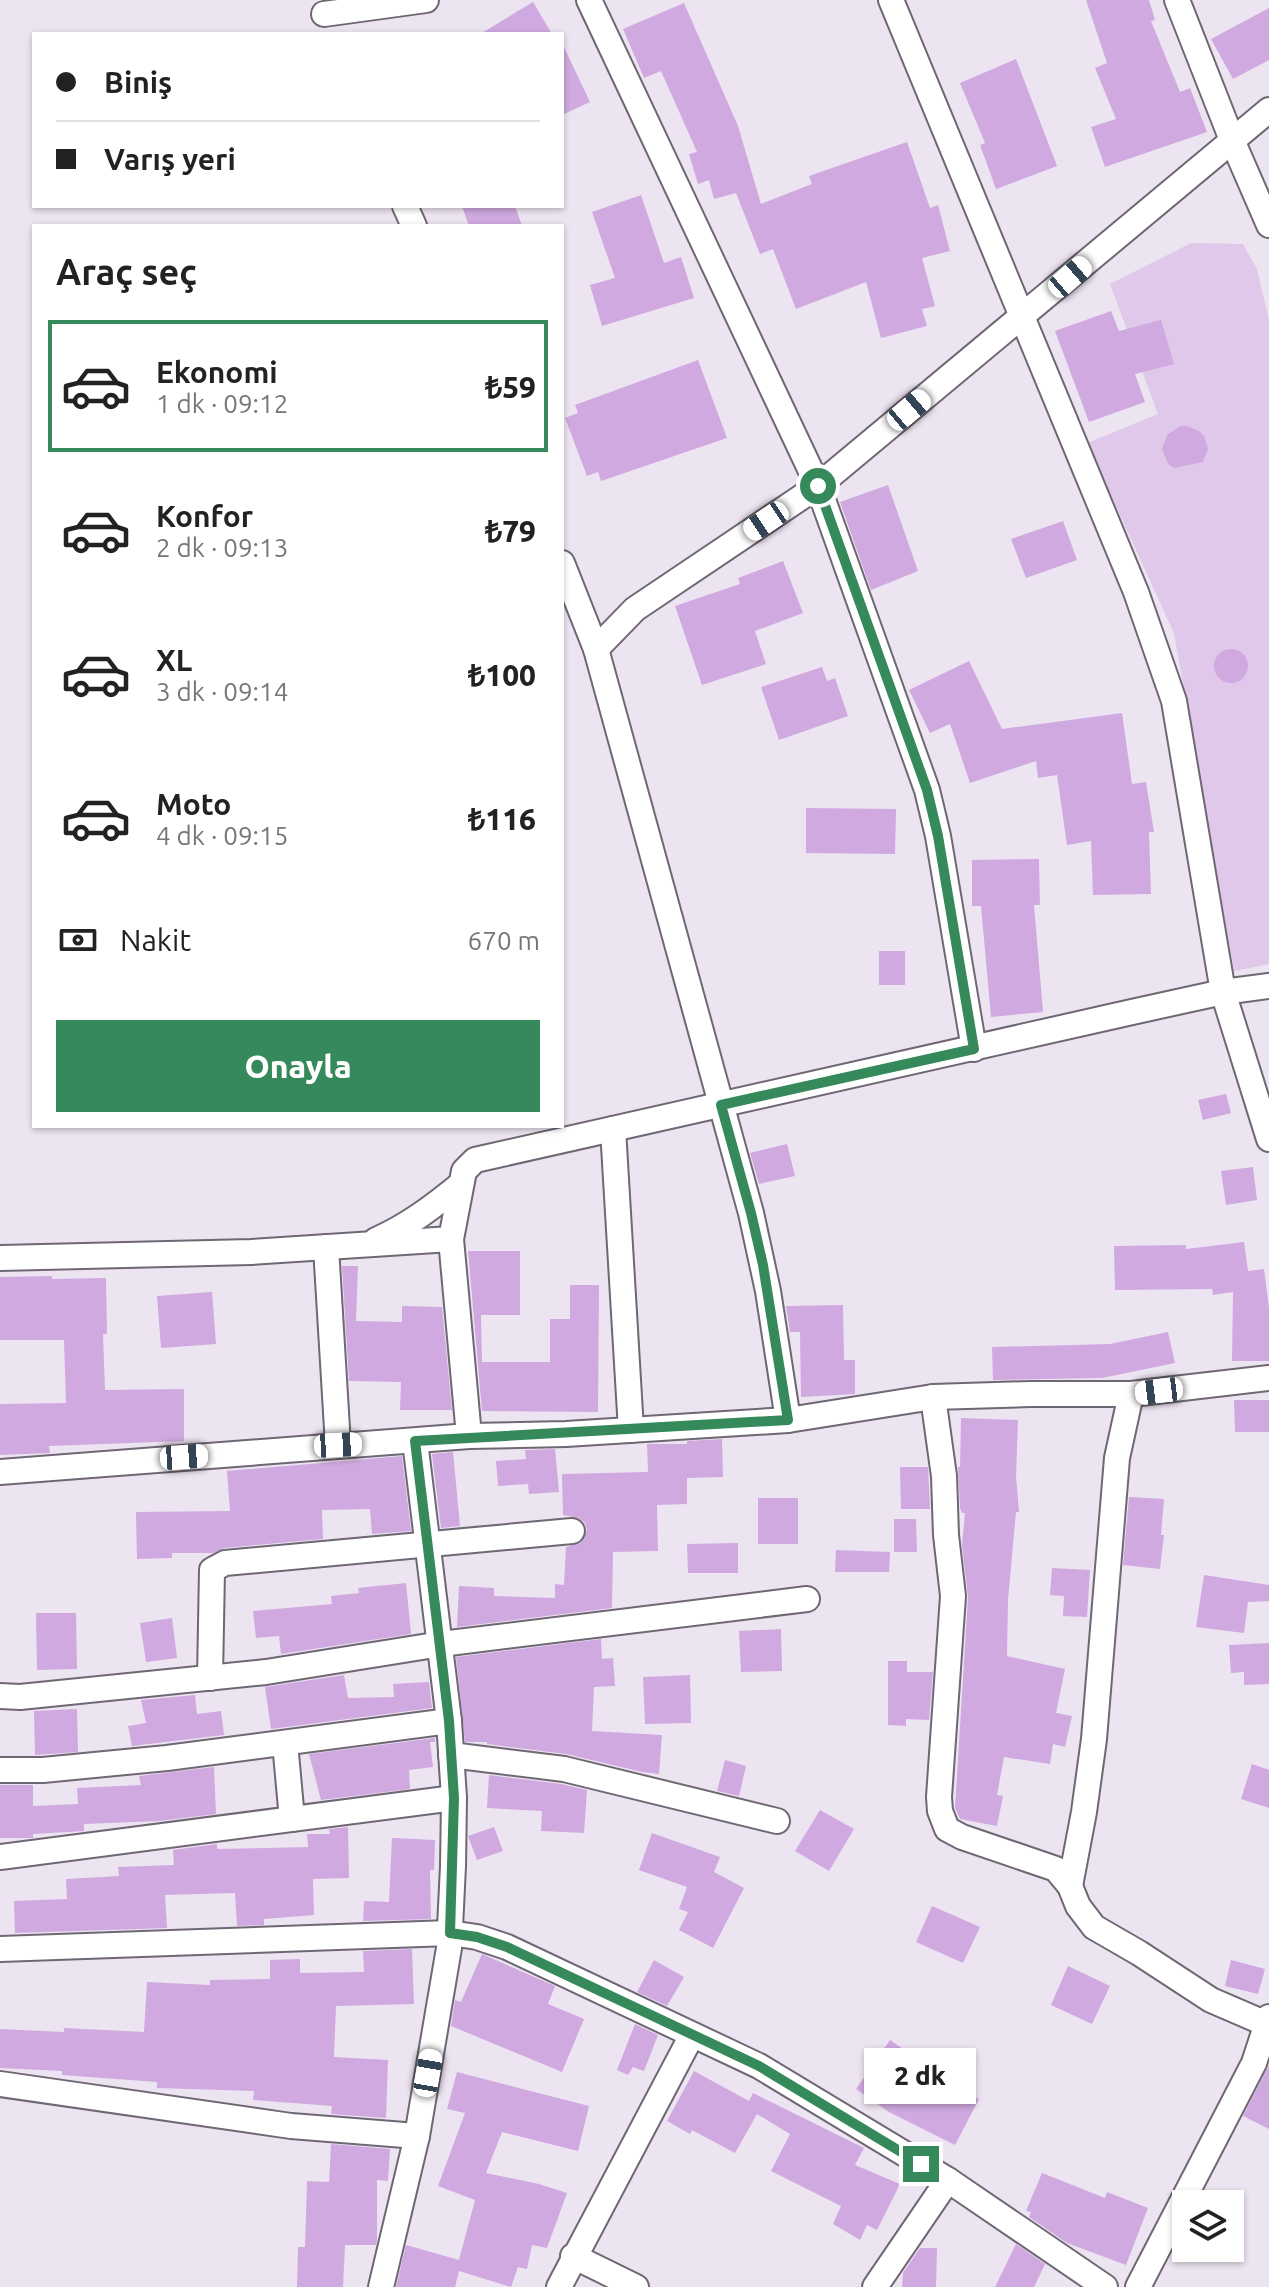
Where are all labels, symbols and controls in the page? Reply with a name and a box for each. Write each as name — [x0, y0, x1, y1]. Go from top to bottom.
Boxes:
text: Biniş — [104, 65, 172, 99]
text: Varış yeri — [104, 142, 236, 176]
text: Araç seç — [56, 251, 197, 292]
car — [1044, 252, 1096, 302]
icon: car — [60, 350, 132, 422]
text: Ekonomi — [156, 355, 278, 389]
text: ₺59 — [485, 370, 536, 404]
car — [883, 385, 935, 435]
text: 1 dk · 09:12 — [156, 389, 288, 418]
route start — [800, 468, 836, 504]
icon: car — [60, 494, 132, 566]
car — [739, 498, 793, 544]
text: Konfor — [156, 499, 253, 533]
text: ₺79 — [485, 514, 536, 548]
text: 2 dk · 09:13 — [156, 533, 288, 562]
icon: car — [60, 638, 132, 710]
text: XL — [156, 643, 192, 677]
text: ₺100 — [468, 658, 536, 692]
text: 3 dk · 09:14 — [156, 677, 288, 706]
icon: car — [60, 782, 132, 854]
text: Moto — [156, 787, 231, 821]
text: ₺116 — [468, 802, 536, 836]
text: 4 dk · 09:15 — [156, 821, 288, 850]
icon: cash — [56, 918, 100, 962]
text: Nakit — [120, 923, 191, 957]
text: 670 m — [468, 926, 540, 955]
button: Onayla — [56, 1020, 540, 1112]
car — [1134, 1376, 1184, 1406]
car — [313, 1432, 363, 1458]
car — [159, 1443, 209, 1471]
car — [412, 2047, 444, 2099]
callout: 2 dk — [865, 2048, 977, 2104]
text: 2 dk — [894, 2061, 946, 2090]
route end — [903, 2146, 939, 2182]
map controls — [1172, 2190, 1244, 2262]
button: layers — [1172, 2190, 1244, 2262]

